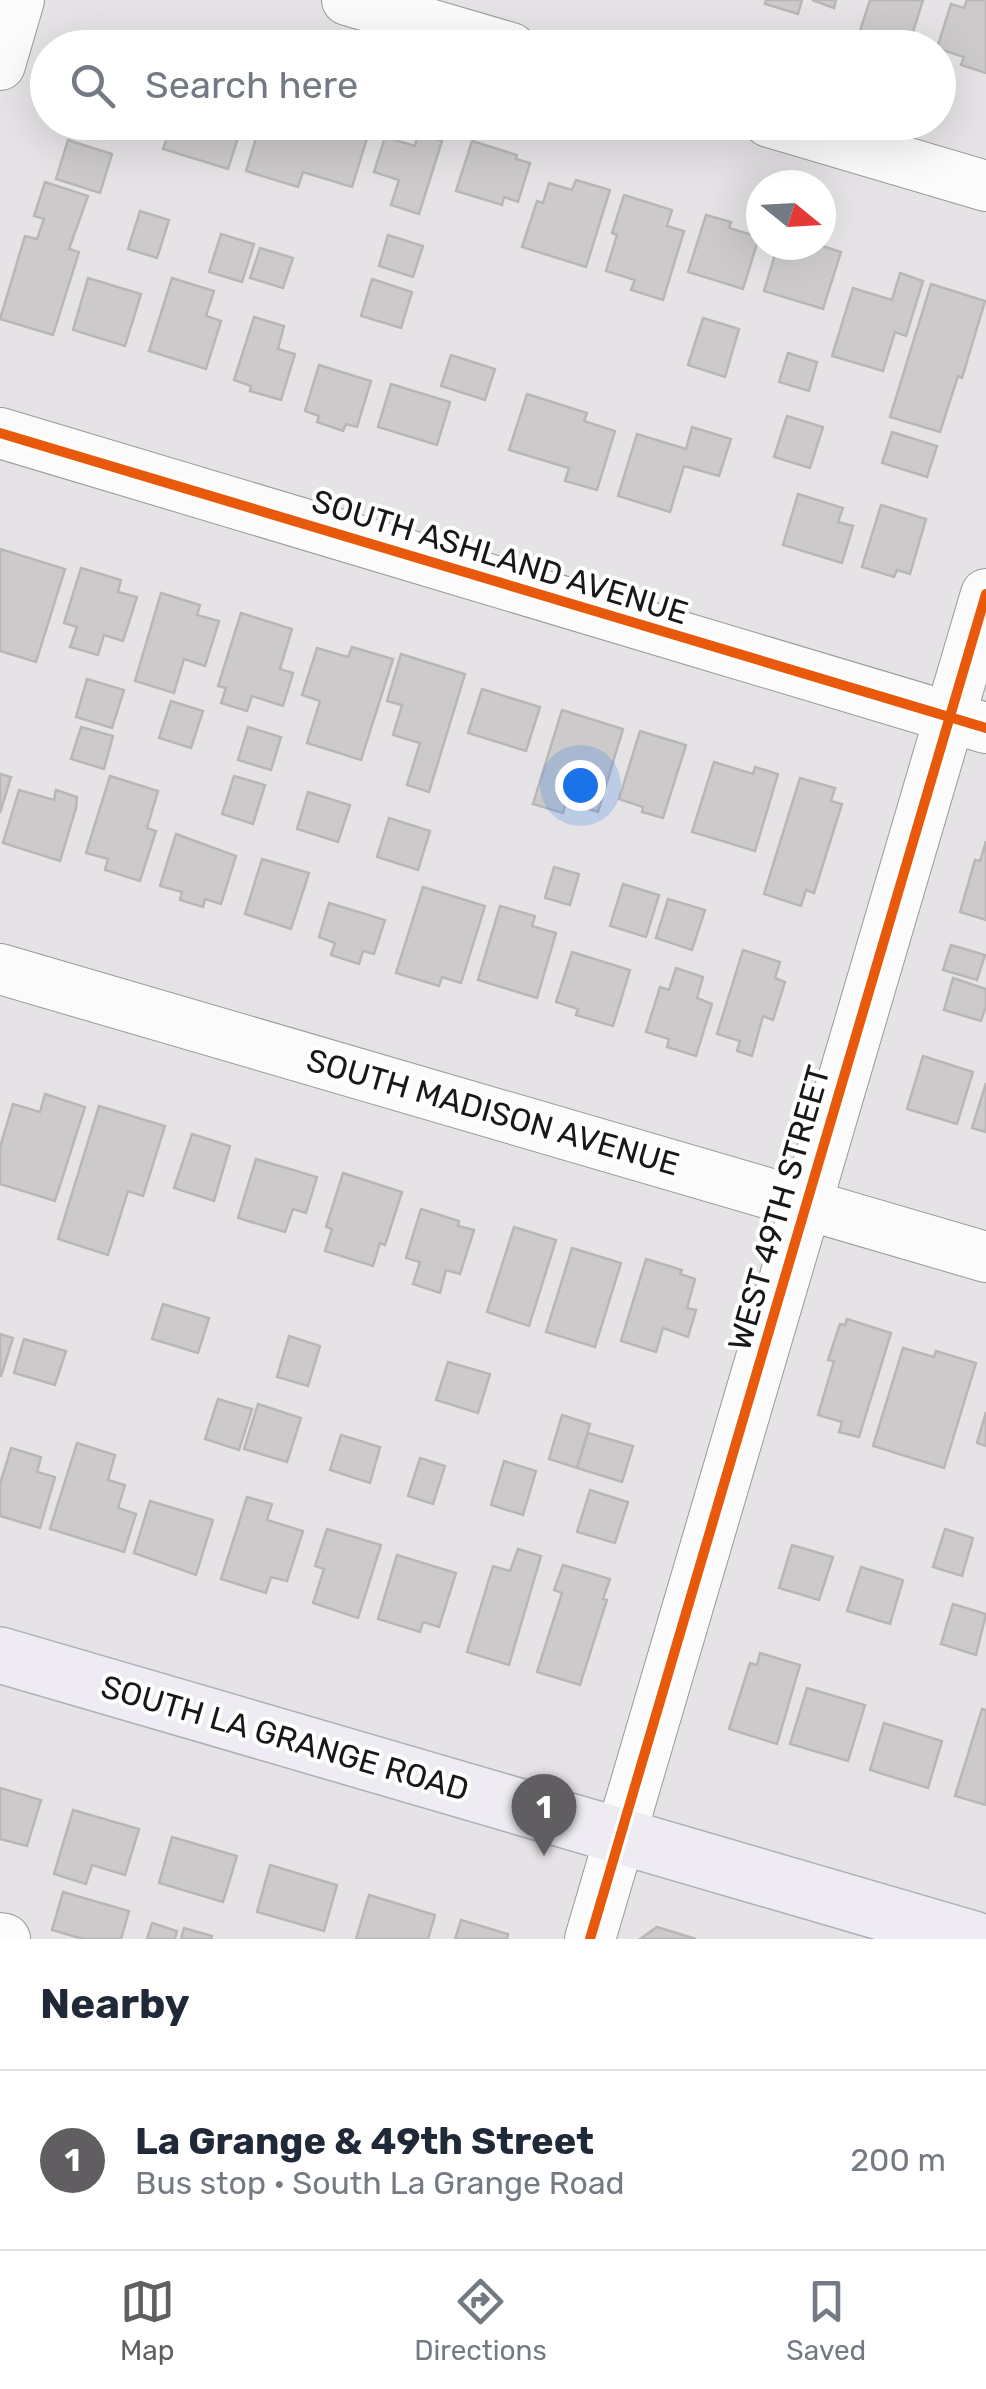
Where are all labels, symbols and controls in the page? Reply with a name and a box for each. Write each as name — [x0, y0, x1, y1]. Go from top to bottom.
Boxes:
search box — [30, 30, 956, 140]
icon: search — [65, 58, 120, 113]
text: Search here — [145, 62, 358, 108]
north arrow — [746, 170, 836, 260]
street label: SOUTH ASHLAND AVENUE — [307, 482, 693, 632]
your location — [555, 760, 606, 811]
street label: SOUTH MADISON AVENUE — [302, 1041, 684, 1183]
street label: WEST 49TH STREET — [720, 1061, 838, 1355]
street label: SOUTH LA GRANGE ROAD — [97, 1667, 473, 1809]
pin: 1 — [512, 1774, 576, 1856]
text: Nearby — [40, 1979, 190, 2029]
text: La Grange & 49th Street — [135, 2118, 594, 2164]
text: 1 — [65, 2141, 80, 2179]
text: 200 m — [850, 2141, 946, 2179]
text: Bus stop · South La Grange Road — [135, 2164, 625, 2202]
tab: Map — [120, 2274, 175, 2367]
tab: Directions — [414, 2274, 547, 2367]
tab: Saved — [786, 2274, 866, 2367]

